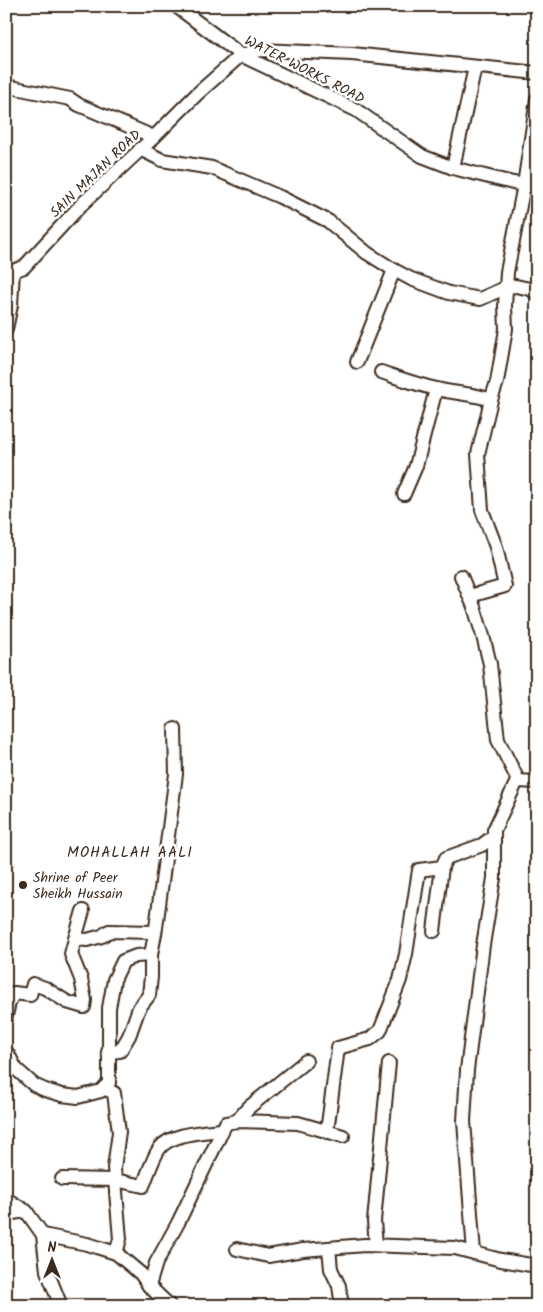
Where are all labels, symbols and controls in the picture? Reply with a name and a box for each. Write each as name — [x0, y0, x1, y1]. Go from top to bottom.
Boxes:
street label: WATER WORKS ROAD — [241, 30, 368, 110]
street label: SAIN MAJAN ROAD — [45, 124, 146, 223]
district label: MOHALLAH AALI — [67, 841, 193, 865]
place label: Shrine of Peer Sheikh Hussain — [33, 867, 123, 905]
marker: Shrine of Peer Sheikh Hussain — [17, 879, 29, 891]
north arrow — [28, 1234, 78, 1284]
text: N — [48, 1237, 57, 1259]

